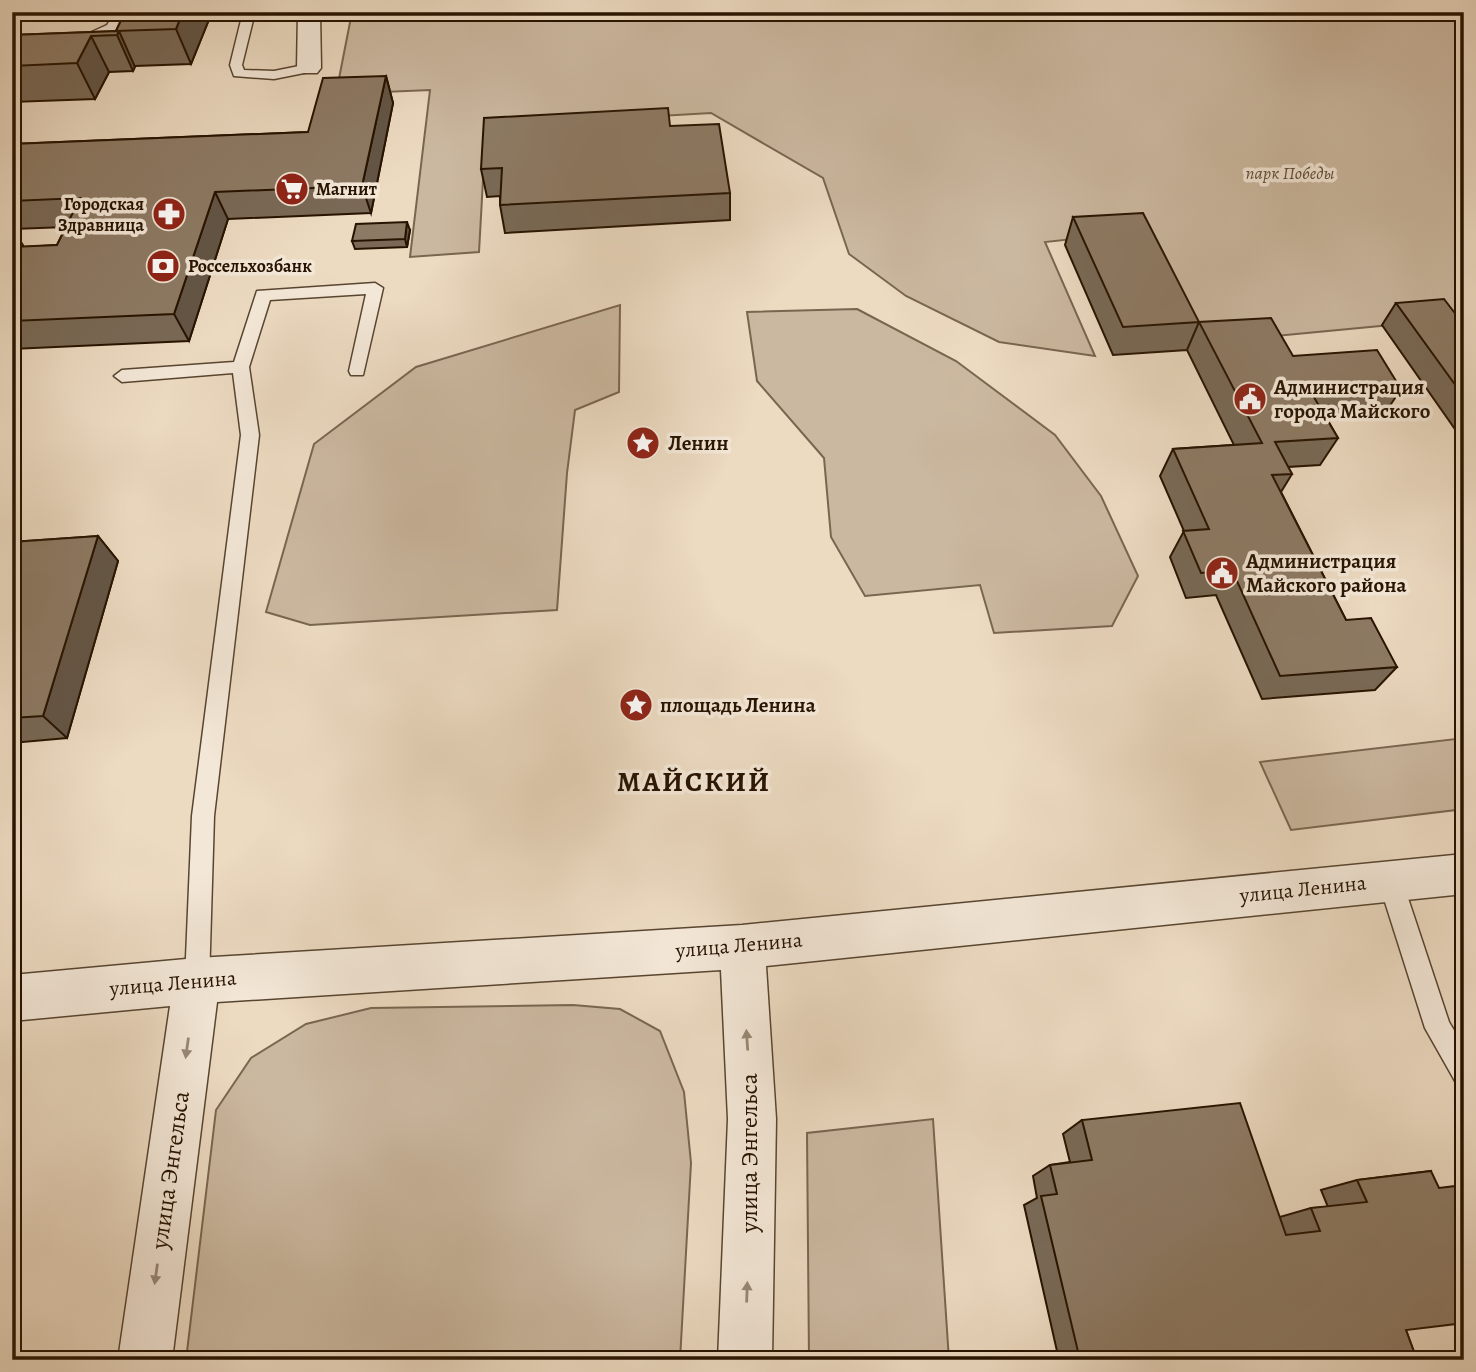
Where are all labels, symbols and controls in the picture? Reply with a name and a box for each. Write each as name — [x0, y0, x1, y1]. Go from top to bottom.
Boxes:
park label: парк Победы — [1246, 161, 1335, 185]
supermarket icon: Магнит — [273, 170, 311, 208]
place label: Магнит — [316, 177, 377, 201]
place label: Городская Здравница — [58, 192, 144, 237]
pharmacy icon: Городская Здравница — [150, 195, 188, 233]
bank icon: Россельхозбанк — [144, 247, 182, 285]
place label: Россельхозбанк — [188, 254, 312, 278]
place label: Администрация города Майского — [1273, 373, 1431, 425]
public building icon: Администрация города Майского — [1231, 380, 1269, 418]
place icon: Ленин — [624, 424, 662, 462]
place label: Ленин — [668, 429, 729, 457]
place label: Администрация Майского района — [1245, 547, 1407, 599]
public building icon: Администрация Майского района — [1203, 554, 1241, 592]
place icon: площадь Ленина — [617, 686, 655, 724]
place label: площадь Ленина — [660, 691, 816, 719]
district label: МАЙСКИЙ — [617, 763, 771, 801]
street label: улица Ленина — [1237, 868, 1368, 910]
street label: улица Ленина — [674, 925, 804, 965]
street label: улица Ленина — [108, 963, 238, 1003]
one-way arrow — [742, 1029, 753, 1051]
one-way arrow — [182, 1037, 193, 1059]
street label: улица Энгельса — [733, 1073, 765, 1234]
street label: улица Энгельса — [143, 1089, 197, 1252]
one-way arrow — [150, 1263, 161, 1285]
one-way arrow — [742, 1280, 753, 1302]

